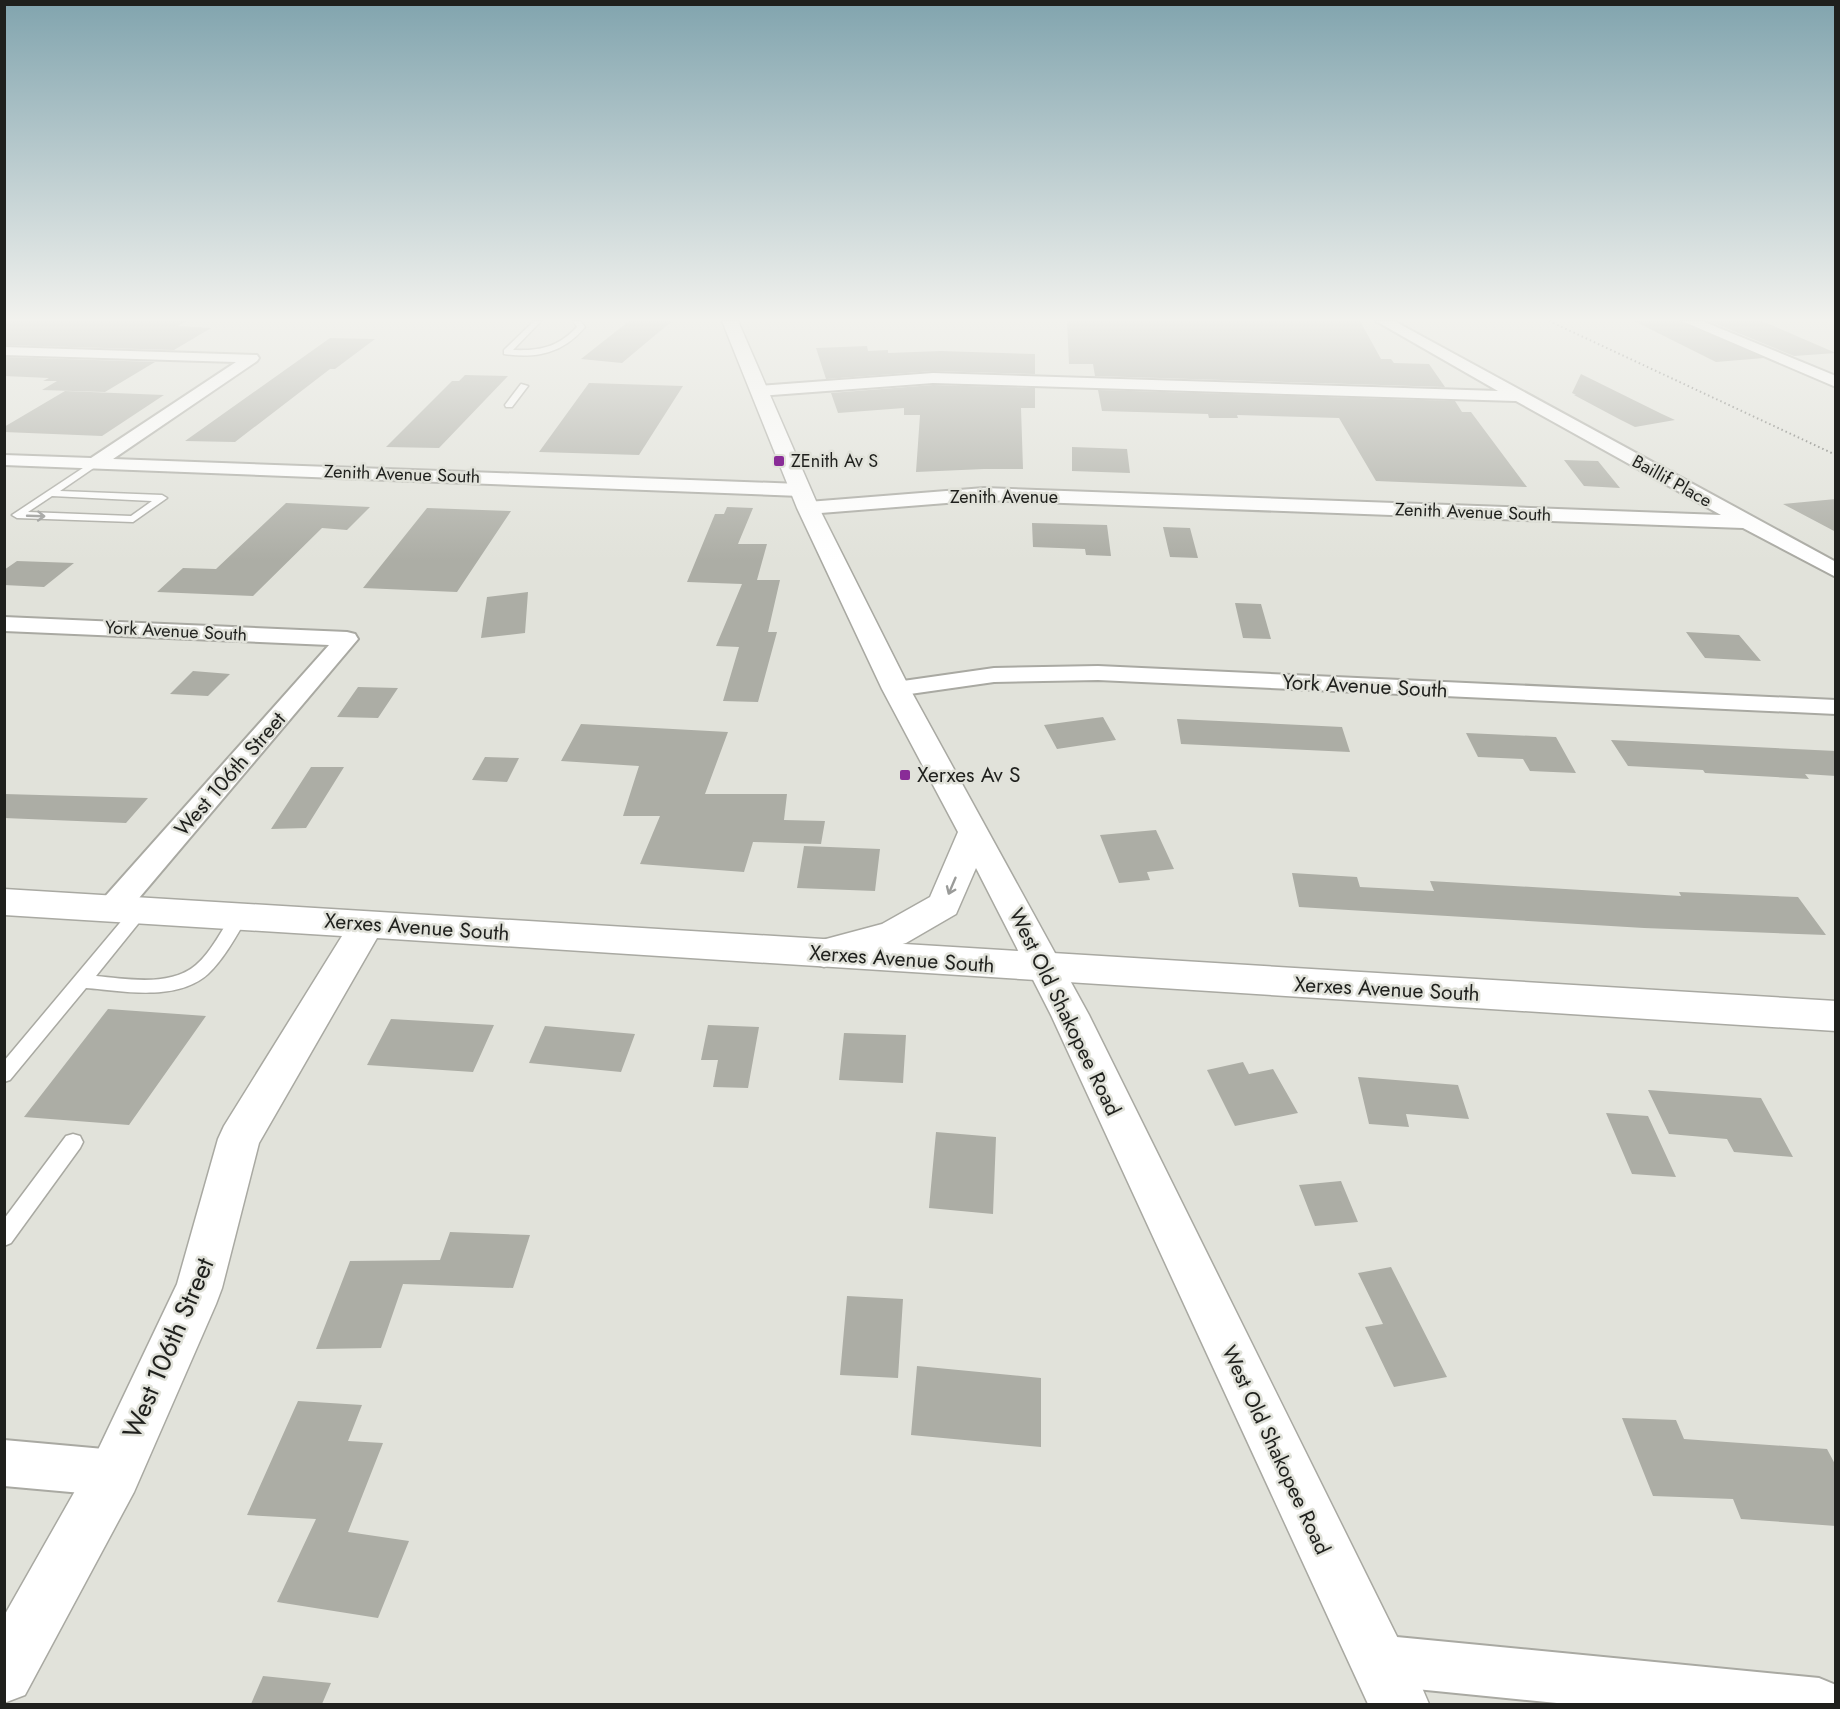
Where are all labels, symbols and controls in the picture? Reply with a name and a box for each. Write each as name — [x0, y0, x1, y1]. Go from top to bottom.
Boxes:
place label: ZEnith Av S — [791, 448, 878, 474]
street label: Baillif Place — [1627, 448, 1717, 514]
marker: ZEnith Av S — [772, 454, 786, 468]
street label: Zenith Avenue South — [323, 458, 481, 490]
street label: Zenith Avenue — [950, 484, 1058, 510]
street label: Zenith Avenue South — [1394, 496, 1552, 528]
one-way arrow — [26, 510, 46, 521]
street label: York Avenue South — [104, 614, 248, 648]
street label: York Avenue South — [1281, 667, 1449, 705]
street label: West 106th Street — [167, 705, 293, 843]
place label: Xerxes Av S — [917, 760, 1021, 790]
marker: Xerxes Av S — [898, 768, 912, 782]
one-way arrow — [946, 877, 957, 895]
street label: West Old Shakopee Road — [1002, 903, 1128, 1121]
street label: Xerxes Avenue South — [323, 906, 511, 948]
street label: Xerxes Avenue South — [808, 938, 996, 980]
street label: Xerxes Avenue South — [1294, 969, 1480, 1009]
street label: West 106th Street — [113, 1251, 224, 1445]
street label: West Old Shakopee Road — [1214, 1341, 1338, 1559]

